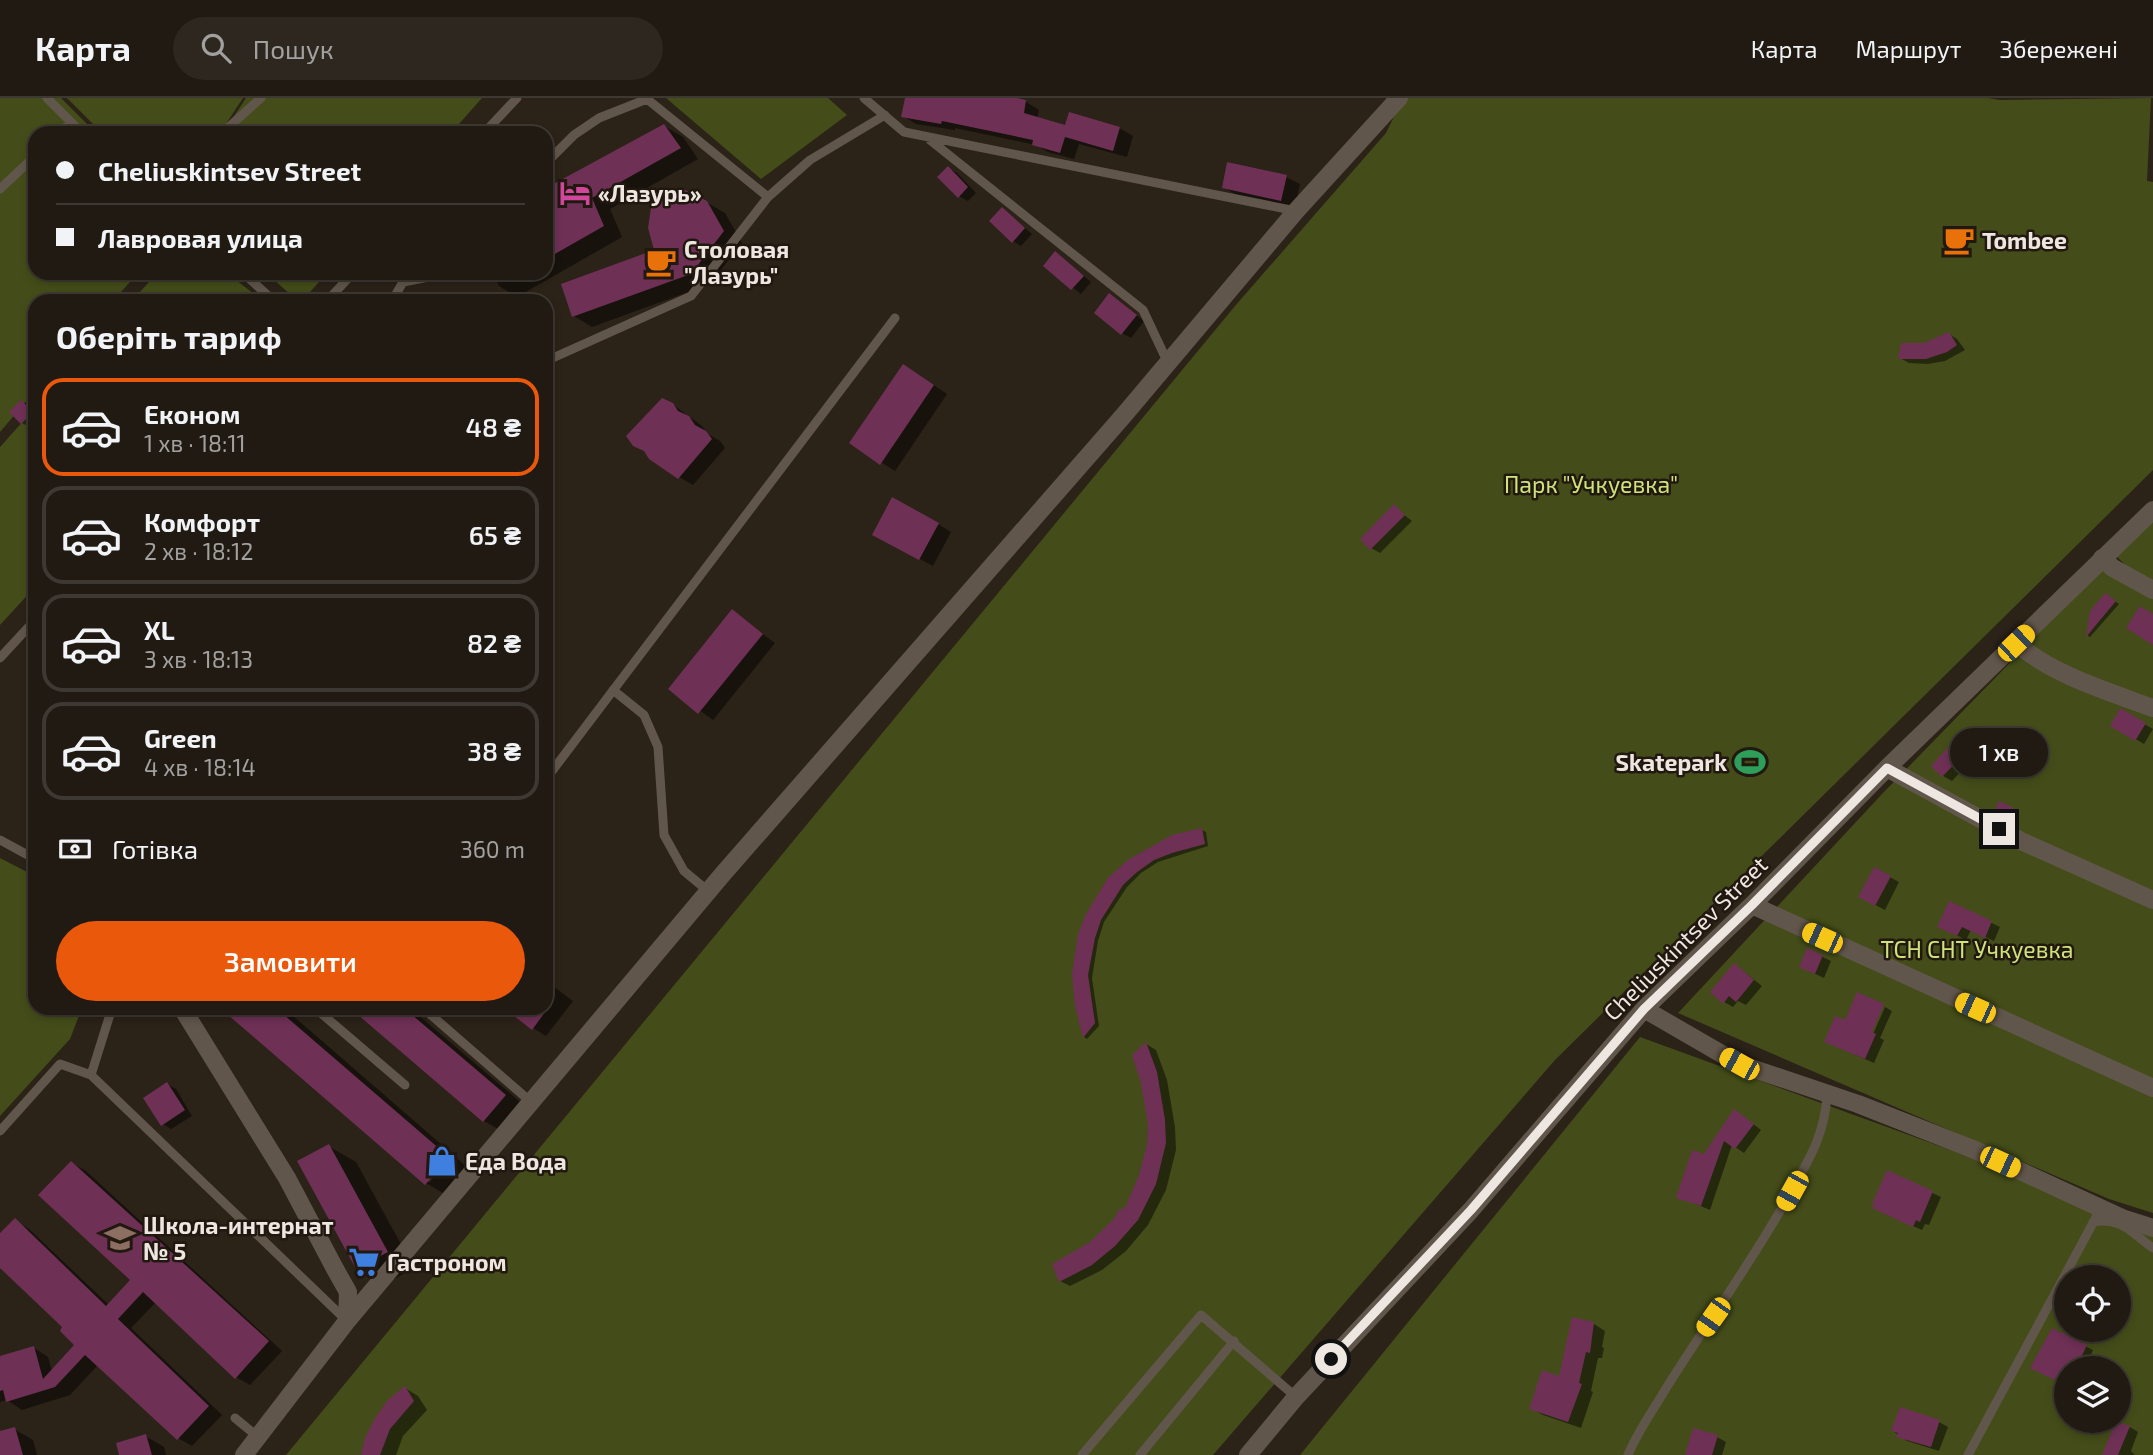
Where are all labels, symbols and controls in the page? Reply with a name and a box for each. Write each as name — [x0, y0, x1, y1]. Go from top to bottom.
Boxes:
search box — [173, 17, 663, 80]
text: Карта — [35, 28, 131, 68]
icon: search — [197, 29, 235, 67]
text: Пошук — [253, 33, 334, 64]
text: Карта — [1751, 34, 1817, 63]
text: Маршрут — [1855, 34, 1961, 63]
text: Збережені — [1999, 34, 2118, 63]
text: Cheliuskintsev Street — [98, 155, 361, 186]
hotel icon: «Лазурь» — [558, 176, 592, 210]
place label: «Лазурь» — [598, 179, 702, 207]
text: Лавровая улица — [98, 222, 303, 253]
cafe icon: Tombee — [1942, 223, 1976, 257]
place label: Tombee — [1982, 226, 2067, 254]
place label: Столовая "Лазурь" — [684, 235, 789, 289]
cafe icon: Столовая "Лазурь" — [644, 245, 678, 279]
text: Оберіть тариф — [56, 317, 282, 355]
icon: car — [60, 396, 123, 459]
text: Економ — [144, 398, 241, 429]
text: 48 ₴ — [466, 411, 521, 442]
text: 1 хв · 18:11 — [144, 429, 246, 457]
park label: Парк "Учкуевка" — [1504, 470, 1678, 499]
icon: car — [60, 504, 123, 567]
text: Комфорт — [144, 506, 260, 537]
text: 65 ₴ — [469, 519, 521, 550]
text: 2 хв · 18:12 — [144, 537, 253, 565]
icon: car — [60, 612, 123, 675]
text: XL — [144, 614, 175, 645]
car — [1994, 621, 2039, 665]
text: 82 ₴ — [467, 627, 521, 658]
text: 3 хв · 18:13 — [144, 645, 253, 673]
icon: car — [60, 720, 123, 783]
text: Green — [144, 722, 217, 753]
callout: 1 хв — [1950, 728, 2048, 776]
text: 38 ₴ — [467, 735, 521, 766]
text: 1 хв — [1979, 738, 2019, 766]
sports icon: Skatepark — [1733, 745, 1767, 779]
place label: Skatepark — [1616, 748, 1727, 776]
text: 4 хв · 18:14 — [144, 753, 256, 781]
route end — [1983, 813, 2015, 845]
icon: cash — [56, 830, 94, 868]
text: Готівка — [112, 833, 198, 864]
text: 360 m — [460, 835, 525, 863]
street label: Cheliuskintsev Street — [1597, 850, 1773, 1026]
car — [1799, 920, 1846, 956]
button: Замовити — [56, 921, 525, 1001]
park label: ТСН СНТ Учкуевка — [1880, 935, 2074, 964]
car — [1952, 990, 1999, 1026]
car — [1716, 1045, 1763, 1083]
shop icon: Еда Вода — [425, 1144, 459, 1178]
car — [1977, 1144, 2024, 1180]
place label: Еда Вода — [465, 1147, 567, 1175]
car — [1773, 1168, 1812, 1214]
place label: Школа-интернат № 5 — [143, 1211, 334, 1265]
school or university icon: Школа-интернат № 5 — [103, 1221, 137, 1255]
supermarket icon: Гастроном — [347, 1245, 381, 1279]
place label: Гастроном — [387, 1248, 507, 1276]
map controls — [2054, 1265, 2131, 1433]
button: locate — [2054, 1265, 2131, 1342]
car — [1693, 1294, 1734, 1340]
route start — [1315, 1343, 1347, 1375]
button: layers — [2054, 1356, 2131, 1433]

